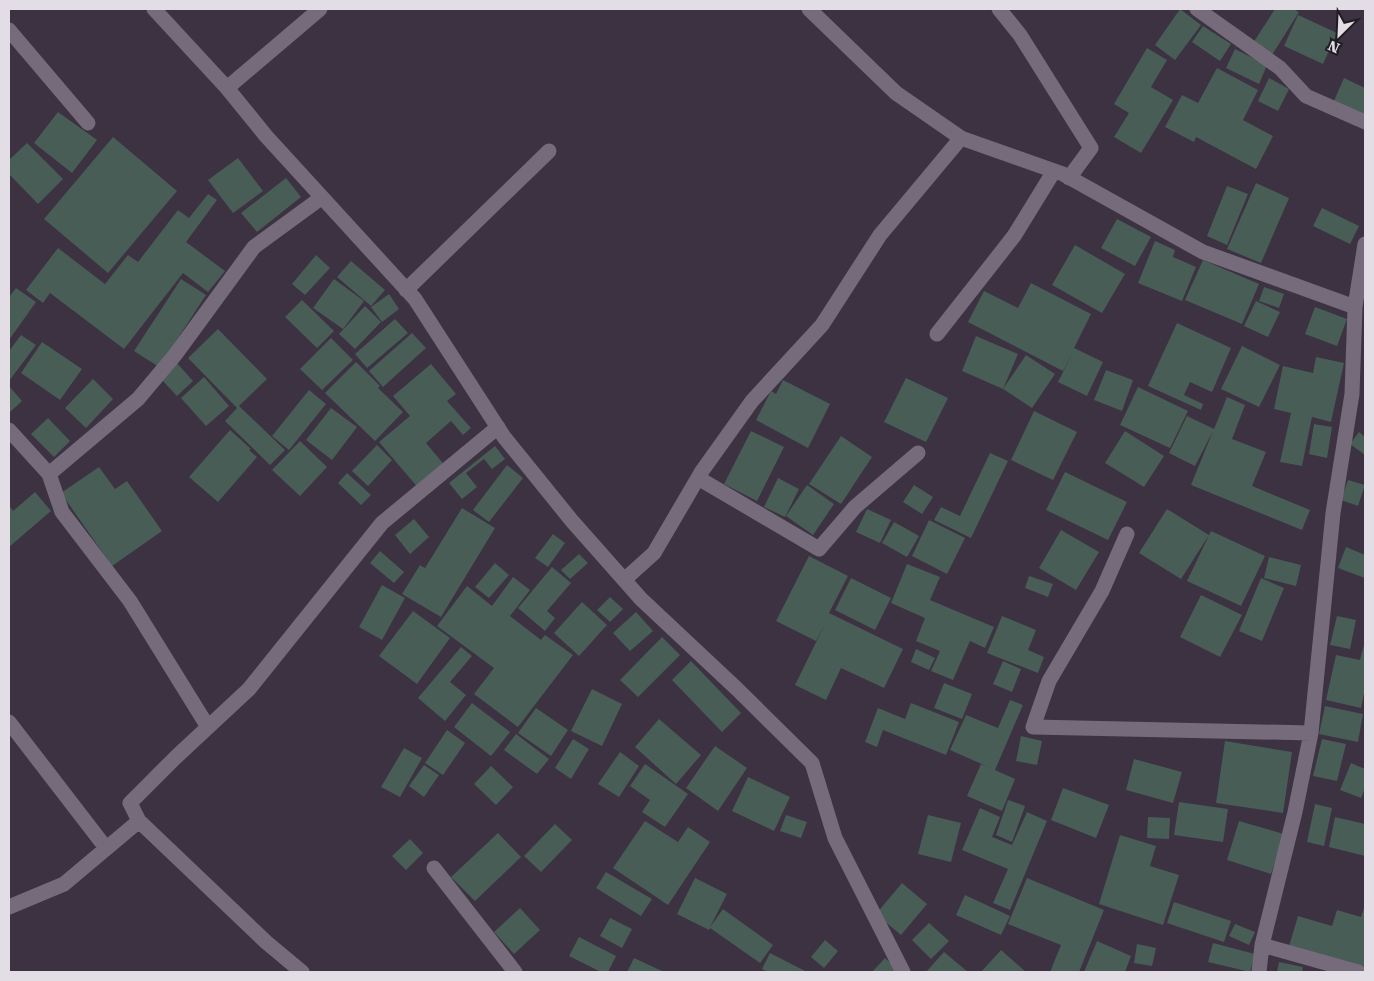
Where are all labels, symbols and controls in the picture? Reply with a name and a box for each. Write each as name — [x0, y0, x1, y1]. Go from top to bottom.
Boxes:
north arrow — [1314, 10, 1364, 60]
text: N — [1325, 37, 1342, 56]

